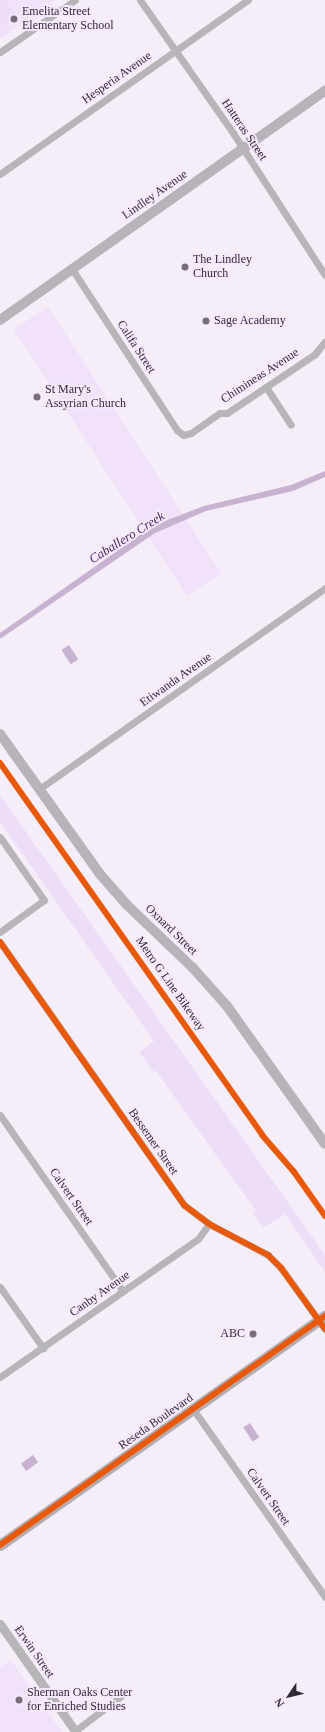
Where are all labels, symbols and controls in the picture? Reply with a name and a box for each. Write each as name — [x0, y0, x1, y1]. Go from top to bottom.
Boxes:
place label: Emelita Street Elementary School — [22, 5, 114, 33]
marker: Emelita Street Elementary School — [9, 14, 19, 24]
street label: Hesperia Avenue — [79, 49, 155, 107]
street label: Hatteras Street — [218, 97, 270, 163]
street label: Lindley Avenue — [119, 167, 191, 223]
place label: The Lindley Church — [193, 253, 252, 281]
marker: The Lindley Church — [180, 262, 190, 272]
place label: Sage Academy — [214, 314, 286, 328]
marker: Sage Academy — [201, 316, 211, 326]
street label: Califa Street — [114, 318, 158, 376]
street label: Chimineas Avenue — [218, 345, 302, 407]
place label: St Mary's Assyrian Church — [45, 383, 126, 411]
marker: St Mary's Assyrian Church — [32, 392, 42, 402]
water label: Caballero Creek — [86, 509, 168, 567]
street label: Etiwanda Avenue — [137, 650, 215, 710]
street label: Oxnard Street — [142, 902, 200, 958]
street label: Metro G Line Bikeway — [132, 934, 208, 1034]
street label: Bessemer Street — [125, 1106, 181, 1178]
street label: Calvert Street — [46, 1166, 96, 1228]
street label: Canby Avenue — [67, 1268, 133, 1320]
place label: ABC — [220, 1327, 245, 1341]
marker: ABC — [248, 1329, 258, 1339]
street label: Reseda Boulevard — [116, 1391, 196, 1453]
street label: Calvert Street — [243, 1466, 293, 1528]
street label: Erwin Street — [11, 1623, 57, 1681]
north arrow — [269, 1676, 309, 1716]
place label: Sherman Oaks Center for Enriched Studies — [27, 1686, 132, 1714]
marker: Sherman Oaks Center for Enriched Studies — [14, 1695, 24, 1705]
text: N — [272, 1696, 286, 1710]

